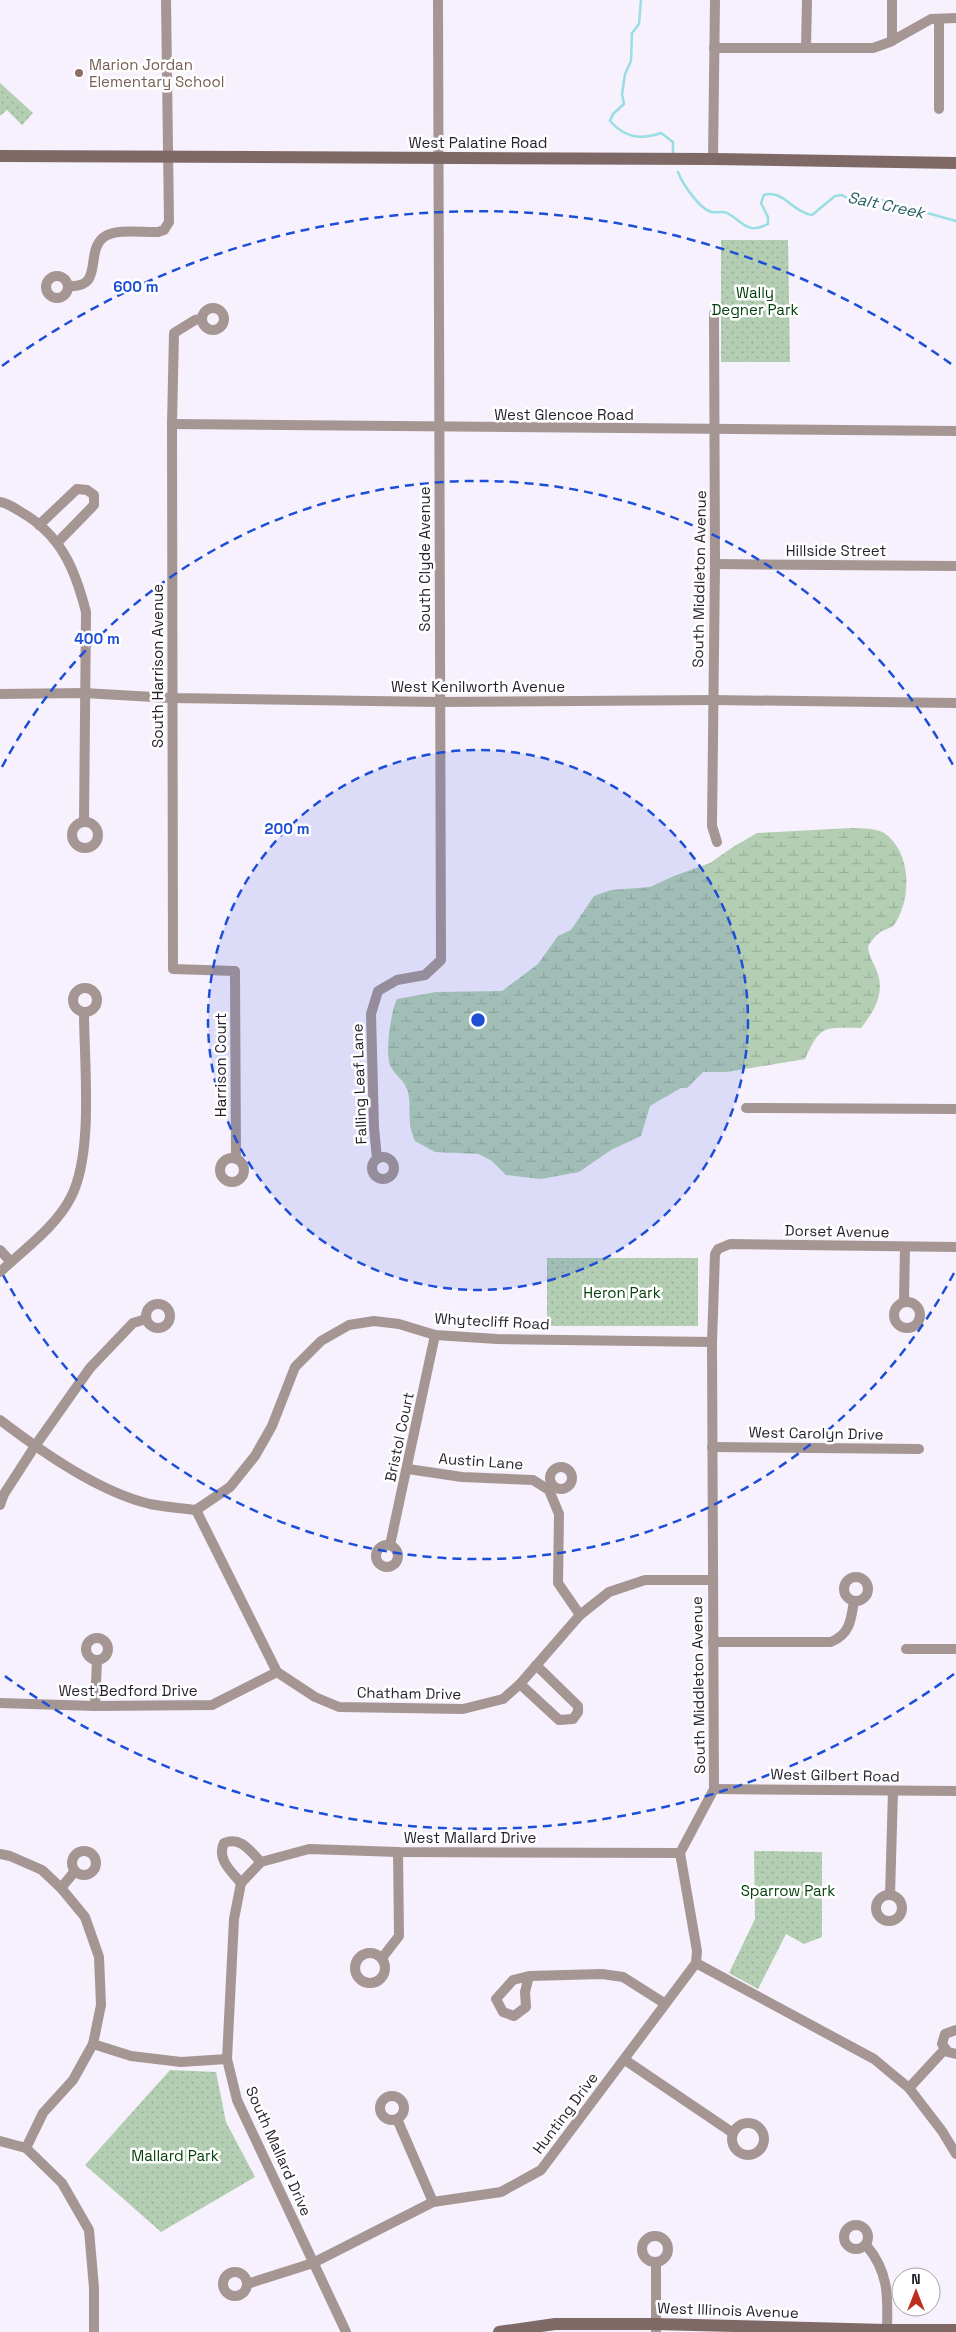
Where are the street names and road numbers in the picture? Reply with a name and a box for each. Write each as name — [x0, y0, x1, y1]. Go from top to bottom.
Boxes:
street label: West Palatine Road — [409, 133, 547, 152]
street label: West Glencoe Road — [494, 405, 634, 424]
street label: South Clyde Avenue — [415, 486, 434, 632]
street label: South Middleton Avenue — [688, 490, 710, 668]
street label: Hillside Street — [786, 541, 886, 560]
street label: South Harrison Avenue — [148, 584, 167, 748]
street label: West Kenilworth Avenue — [391, 677, 565, 696]
street label: Harrison Court — [211, 1013, 230, 1117]
street label: Falling Leaf Lane — [347, 1023, 371, 1145]
street label: Dorset Avenue — [784, 1221, 890, 1241]
street label: Whytecliff Road — [434, 1308, 550, 1334]
street label: Bristol Court — [380, 1390, 418, 1484]
street label: West Carolyn Drive — [748, 1422, 884, 1444]
street label: Austin Lane — [438, 1449, 524, 1473]
street label: South Middleton Avenue — [687, 1596, 709, 1774]
street label: West Bedford Drive — [58, 1681, 198, 1700]
street label: Chatham Drive — [357, 1683, 461, 1703]
street label: West Gilbert Road — [770, 1764, 900, 1786]
street label: West Mallard Drive — [404, 1828, 536, 1847]
street label: Hunting Drive — [528, 2068, 602, 2158]
street label: South Mallard Drive — [242, 2083, 316, 2219]
street label: West Illinois Avenue — [657, 2298, 799, 2322]

